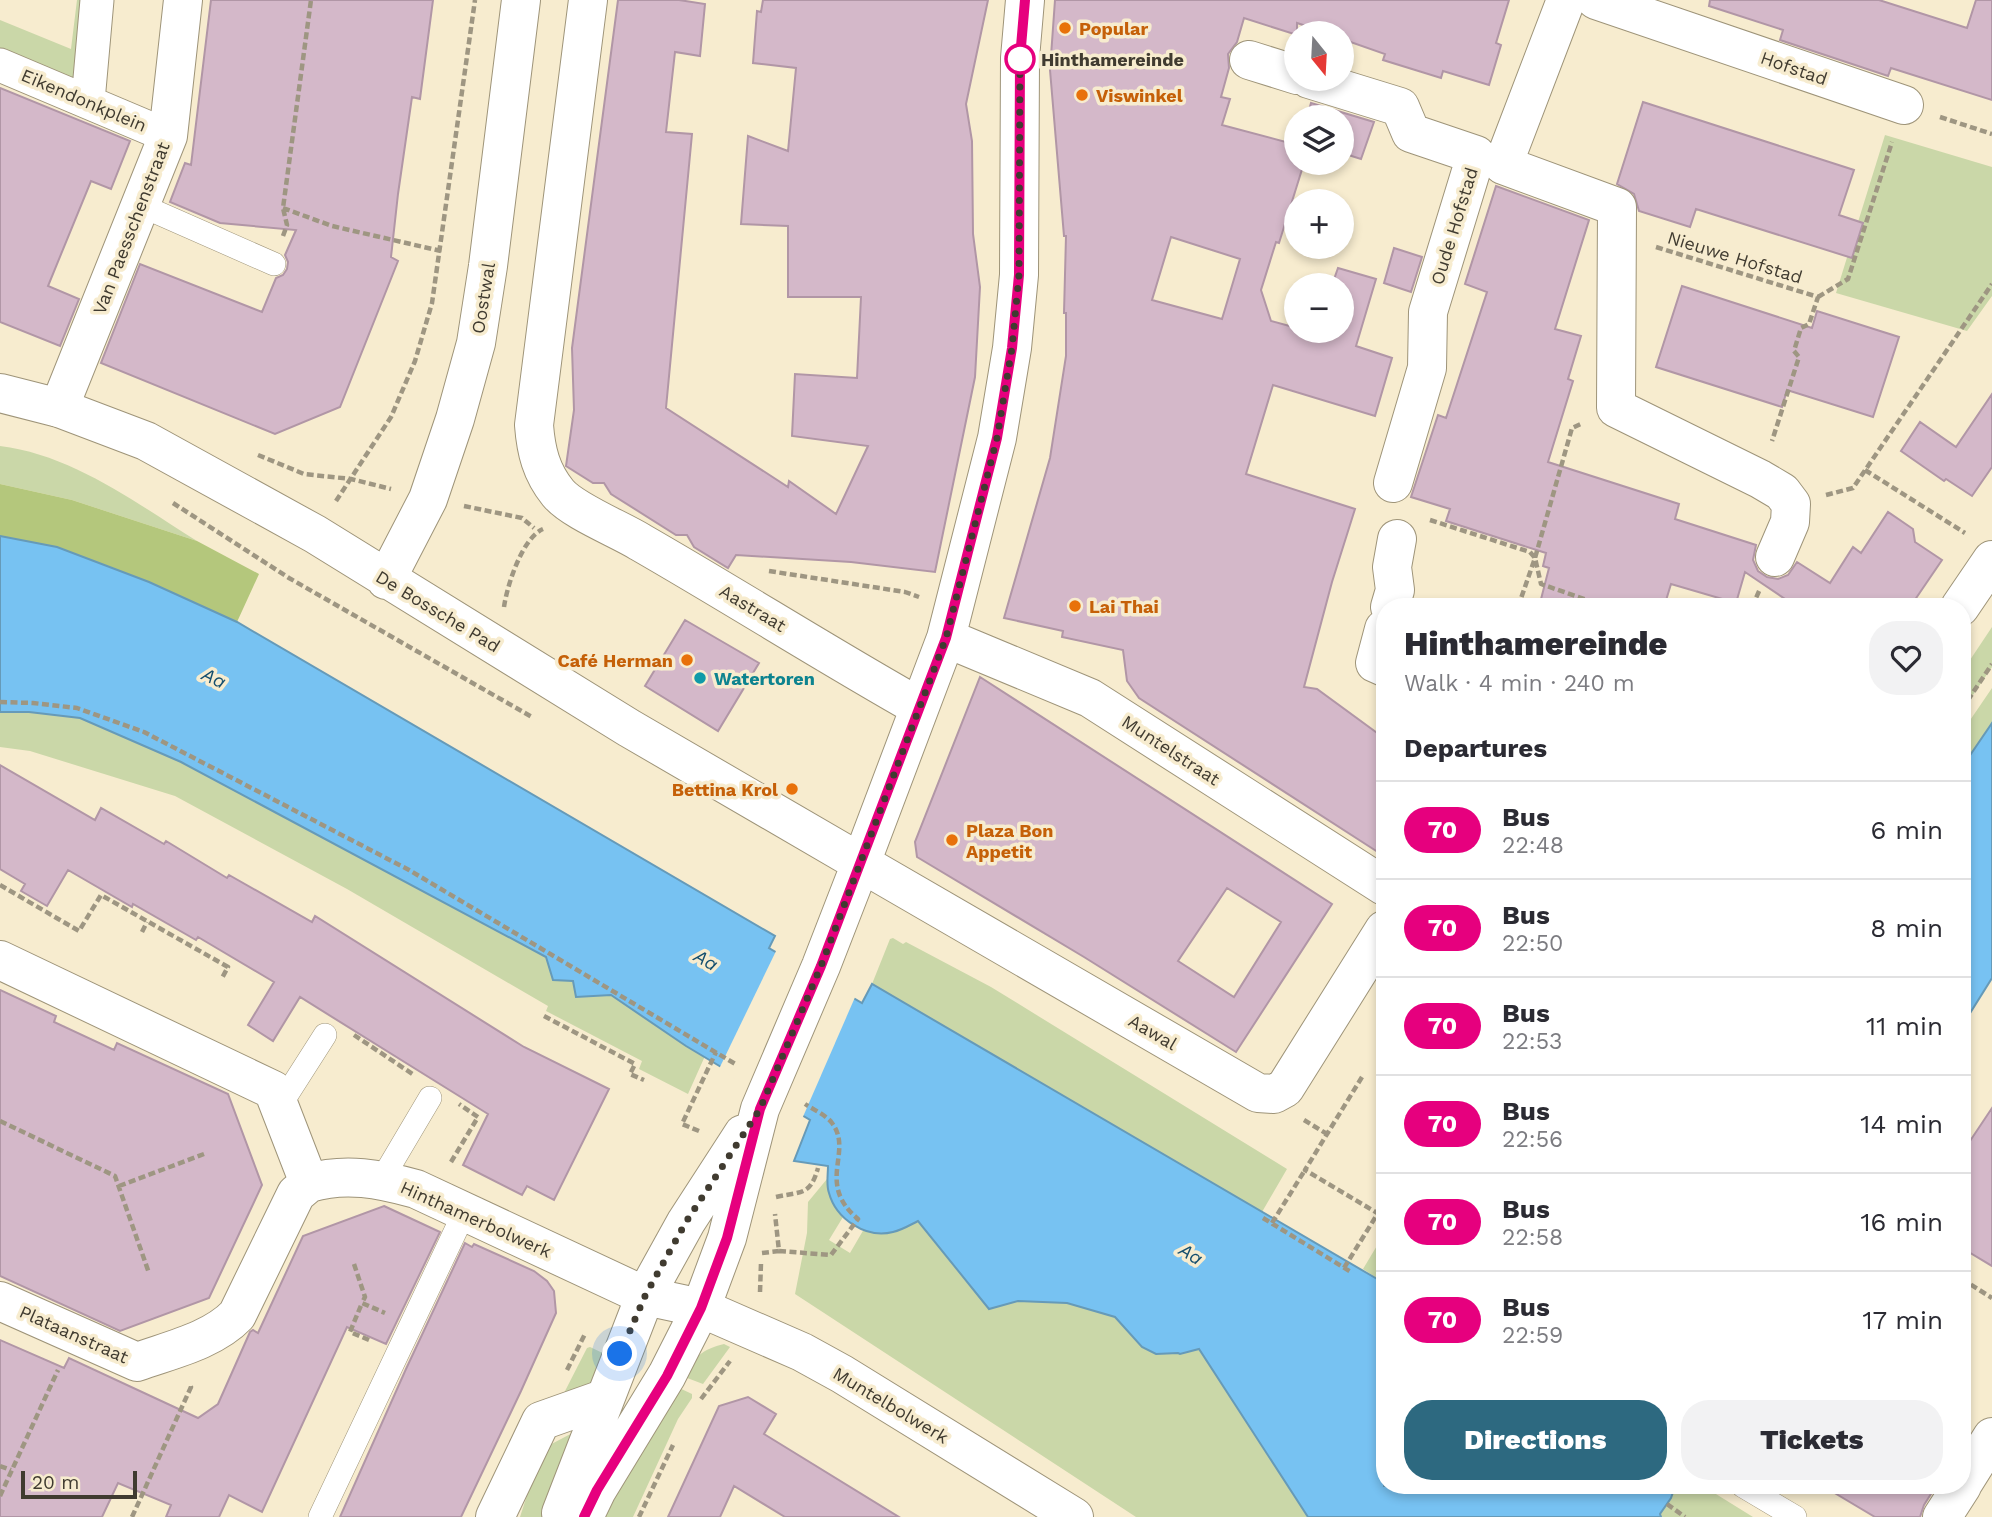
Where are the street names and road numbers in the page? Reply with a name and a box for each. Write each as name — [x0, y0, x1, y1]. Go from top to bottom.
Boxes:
street label: Hofstad — [1758, 47, 1830, 89]
street label: Eikendonkplein — [18, 64, 150, 136]
street label: Van Paesschenstraat — [88, 138, 174, 317]
street label: Oude Hofstad — [1426, 165, 1482, 287]
street label: Nieuwe Hofstad — [1665, 226, 1805, 288]
street label: Oostwal — [467, 260, 499, 335]
street label: De Bossche Pad — [372, 566, 504, 656]
street label: Aastraat — [716, 580, 790, 636]
street label: Muntelstraat — [1118, 711, 1224, 790]
street label: Aawal — [1125, 1010, 1181, 1054]
street label: Hinthamerbolwerk — [397, 1176, 555, 1262]
street label: Plataanstraat — [16, 1301, 132, 1368]
street label: Muntelbolwerk — [830, 1362, 952, 1448]

